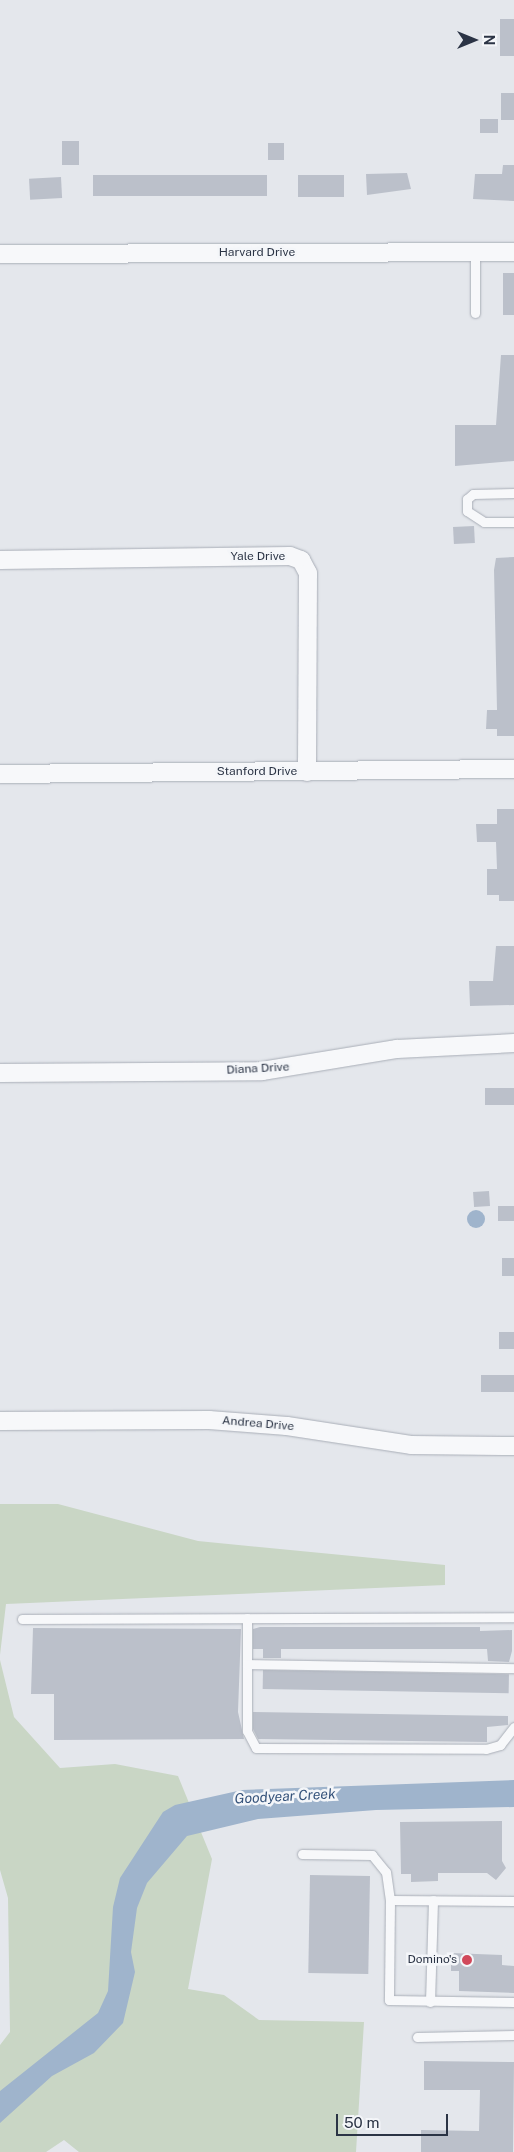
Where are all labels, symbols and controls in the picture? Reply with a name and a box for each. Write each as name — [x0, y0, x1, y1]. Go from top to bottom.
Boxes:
north arrow — [449, 15, 499, 65]
text: N — [481, 35, 497, 45]
street label: Harvard Drive — [219, 246, 295, 260]
street label: Yale Drive — [231, 550, 285, 564]
street label: Stanford Drive — [217, 765, 297, 779]
street label: Diana Drive — [226, 1060, 290, 1078]
street label: Andrea Drive — [221, 1414, 295, 1434]
water label: Goodyear Creek — [234, 1785, 336, 1807]
place label: Domino's — [407, 1953, 457, 1967]
marker: Domino's — [461, 1954, 473, 1966]
scale bar — [339, 2104, 452, 2136]
text: 50 m — [344, 2114, 379, 2131]

